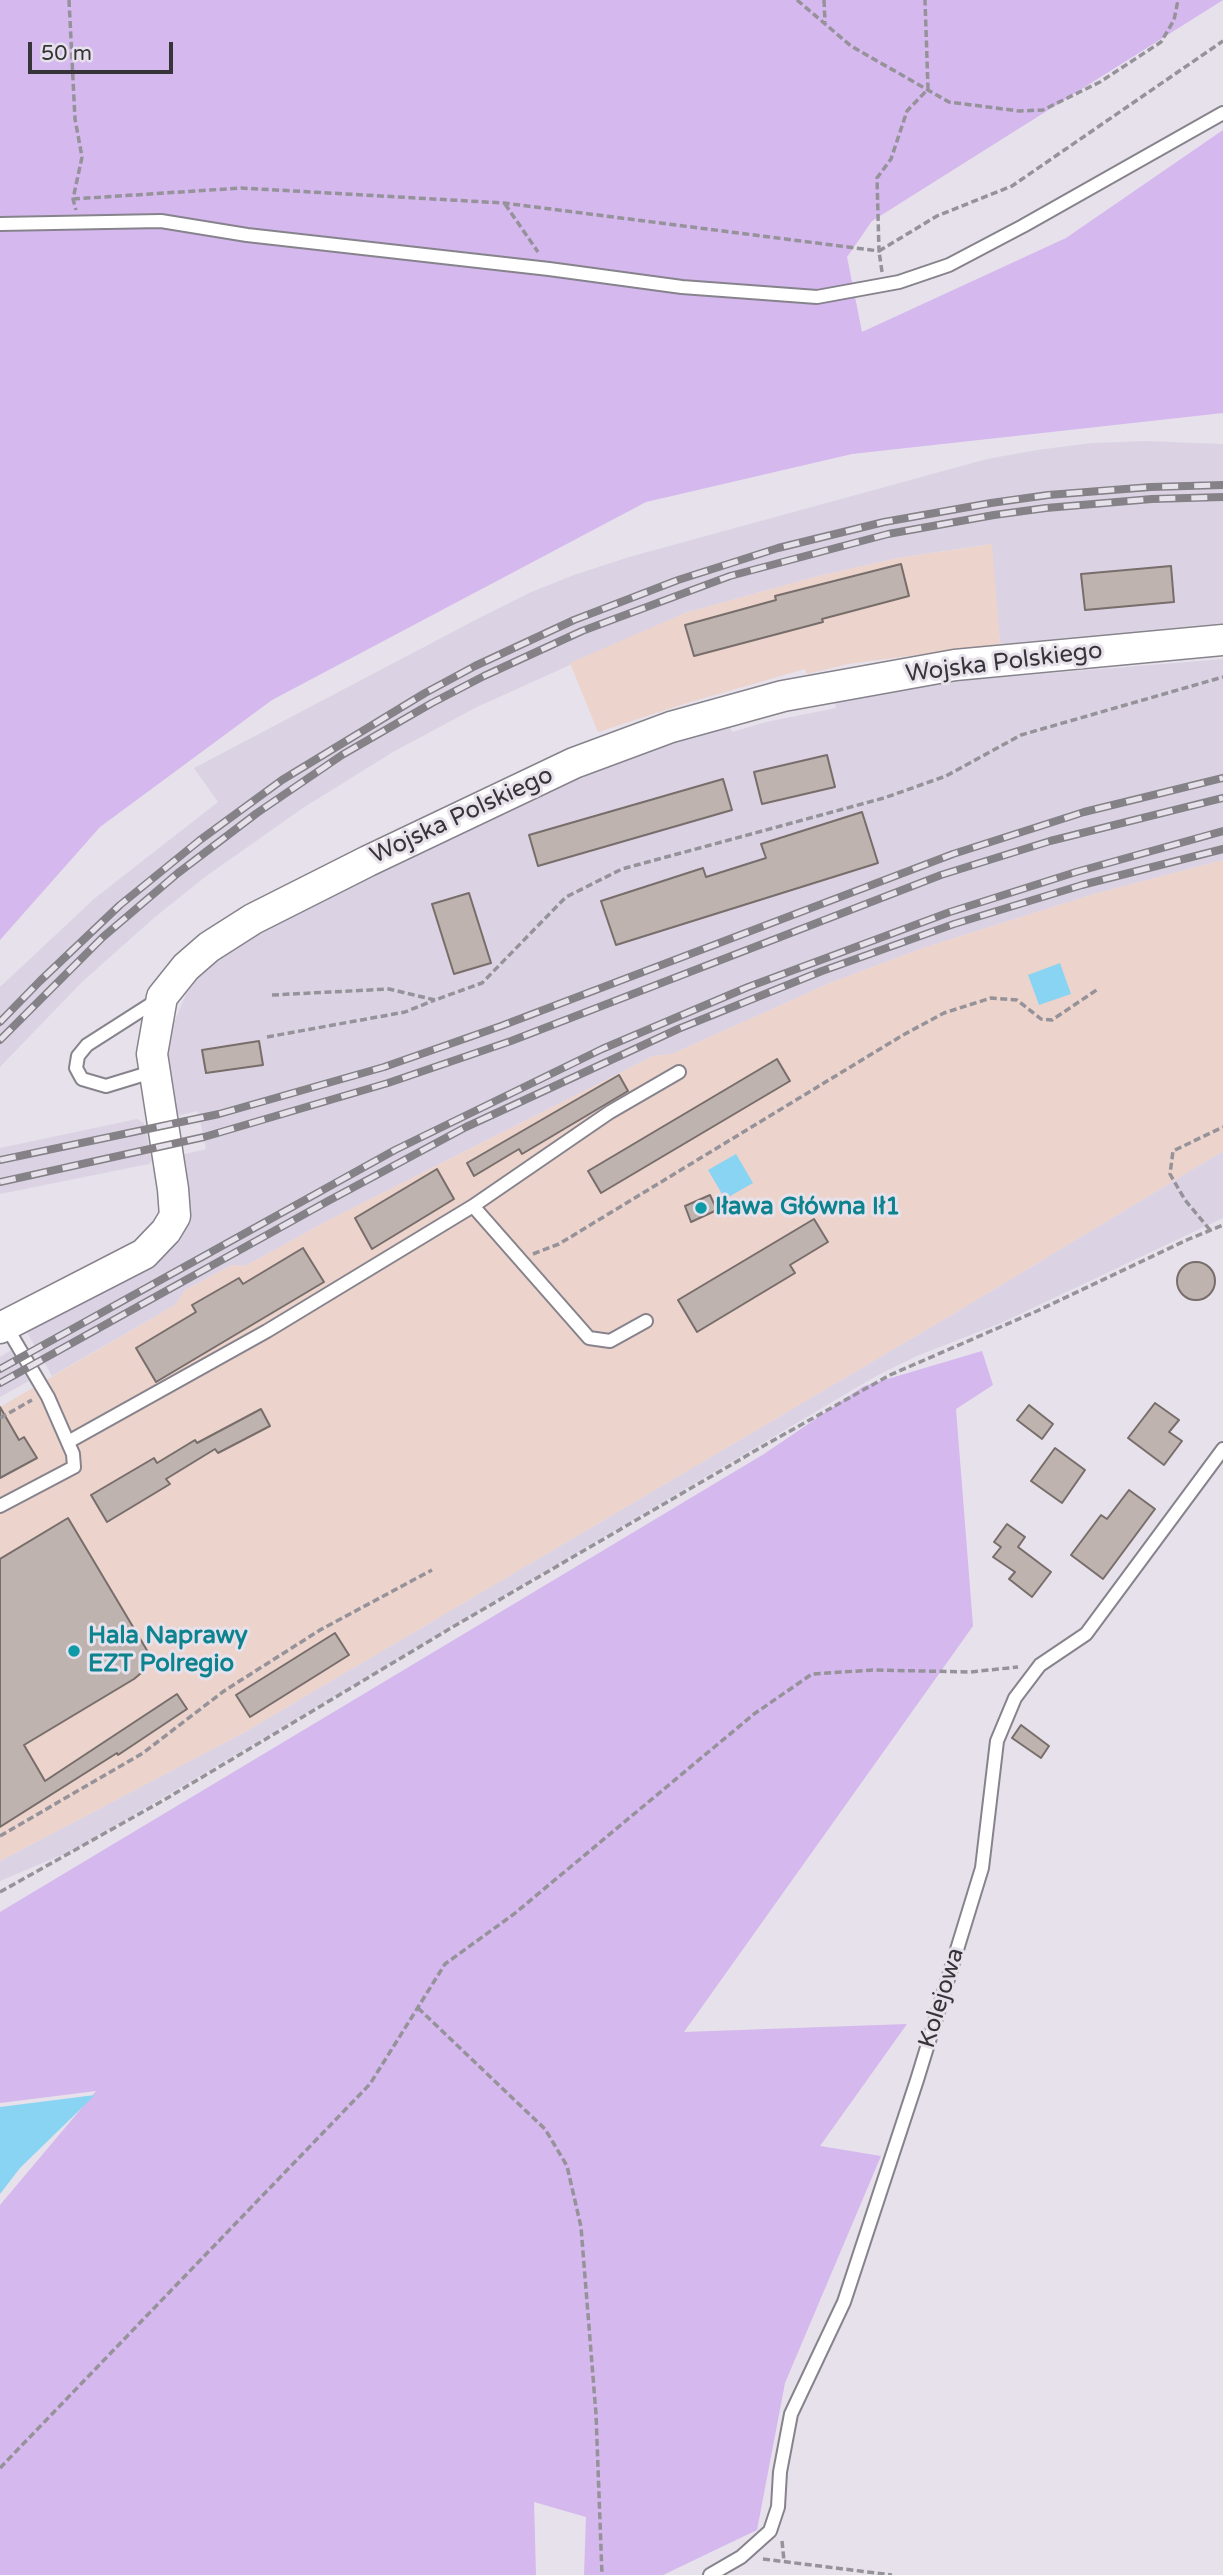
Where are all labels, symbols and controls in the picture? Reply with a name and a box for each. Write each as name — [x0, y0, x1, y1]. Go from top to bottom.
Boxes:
scale bar — [32, 28, 177, 72]
text: 50 m — [41, 41, 92, 66]
street label: Wojska Polskiego — [904, 637, 1104, 689]
street label: Wojska Polskiego — [366, 761, 558, 871]
place label: Iława Główna Ił1 — [715, 1194, 900, 1222]
marker: Iława Główna Ił1 — [693, 1200, 709, 1216]
place label: Hala Naprawy EZT Polregio — [88, 1623, 248, 1679]
marker: Hala Naprawy EZT Polregio — [66, 1643, 82, 1659]
street label: Kolejowa — [913, 1944, 971, 2052]

